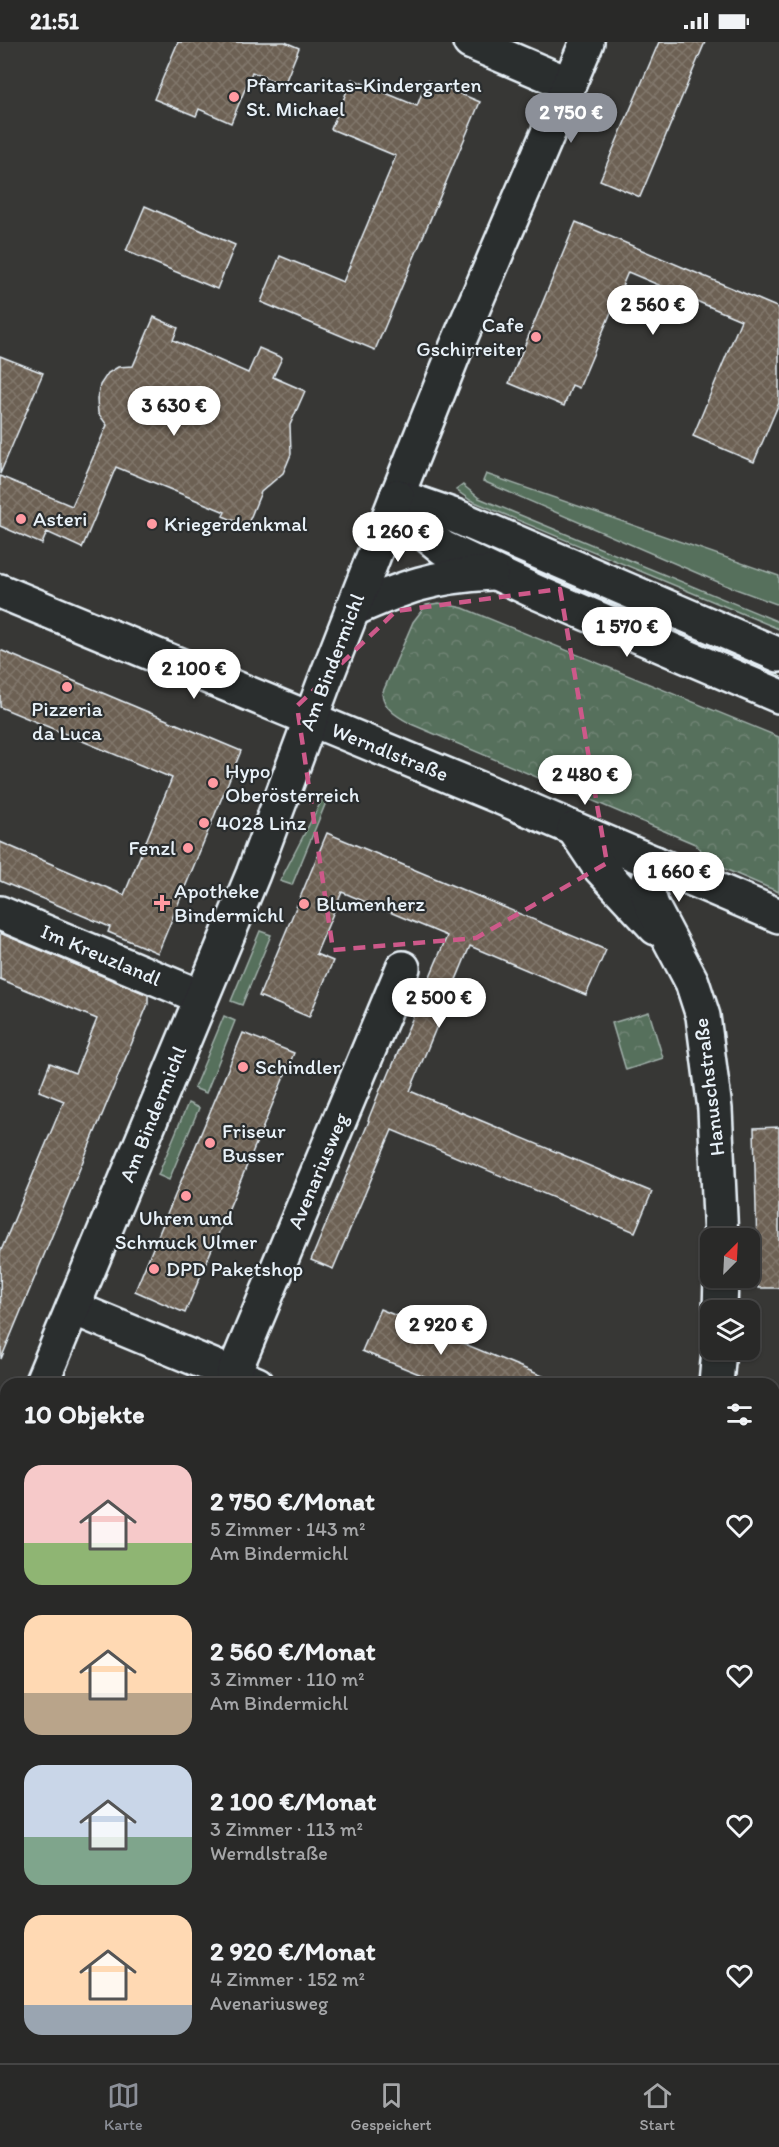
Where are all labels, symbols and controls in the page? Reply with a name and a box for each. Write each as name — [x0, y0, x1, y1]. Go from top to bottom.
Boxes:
text: 21:51 — [30, 8, 79, 35]
place label: Pfarrcaritas-Kindergarten St. Michael — [246, 72, 482, 121]
marker: Pfarrcaritas-Kindergarten St. Michael — [227, 90, 241, 104]
pin: 2 750 € — [516, 93, 626, 144]
text: 2 750 € — [539, 100, 603, 124]
pin: 2 560 € — [598, 285, 708, 336]
text: 2 560 € — [621, 292, 685, 316]
place label: Cafe Gschirreiter — [416, 312, 525, 361]
marker: Cafe Gschirreiter — [529, 330, 543, 344]
pin: 3 630 € — [119, 386, 229, 437]
text: 3 630 € — [141, 393, 207, 417]
place label: Asteri — [33, 506, 87, 531]
place label: Kriegerdenkmal — [164, 511, 308, 536]
marker: Asteri — [14, 512, 28, 526]
pin: 1 260 € — [343, 512, 453, 563]
marker: Kriegerdenkmal — [145, 517, 159, 531]
text: 1 260 € — [366, 519, 430, 543]
street label: Am Bindermichl — [294, 590, 369, 734]
pin: 1 570 € — [572, 607, 682, 658]
text: 1 570 € — [596, 614, 658, 638]
pin: 2 100 € — [139, 649, 249, 700]
text: 2 100 € — [162, 656, 226, 680]
marker: Pizzeria da Luca — [60, 680, 74, 694]
place label: Pizzeria da Luca — [31, 696, 103, 745]
street label: Werndlstraße — [328, 717, 452, 786]
pin: 2 480 € — [530, 755, 640, 806]
place label: Hypo Oberösterreich — [225, 758, 360, 807]
text: 2 480 € — [552, 762, 618, 786]
marker: Hypo Oberösterreich — [206, 776, 220, 790]
place label: 4028 Linz — [216, 810, 307, 835]
marker: 4028 Linz — [197, 816, 211, 830]
place label: Fenzl — [129, 835, 176, 860]
marker: Fenzl — [181, 841, 195, 855]
pin: 1 660 € — [624, 852, 734, 903]
text: 1 660 € — [647, 859, 711, 883]
place label: Apotheke Bindermichl — [174, 878, 284, 927]
place label: Blumenherz — [316, 891, 425, 916]
marker: Apotheke Bindermichl — [155, 896, 169, 910]
marker: Blumenherz — [297, 897, 311, 911]
street label: Im Kreuzlandl — [37, 918, 165, 991]
pin: 2 500 € — [384, 978, 494, 1029]
text: 2 500 € — [406, 985, 472, 1009]
street label: Hanuschstraße — [688, 1017, 729, 1157]
street label: Am Bindermichl — [114, 1042, 191, 1186]
place label: Schindler — [255, 1054, 341, 1079]
marker: Schindler — [236, 1060, 250, 1074]
street label: Avenariusweg — [282, 1109, 353, 1233]
place label: Friseur Busser — [222, 1118, 286, 1167]
marker: Friseur Busser — [203, 1136, 217, 1150]
marker: Uhren und Schmuck Ulmer — [179, 1189, 193, 1203]
place label: Uhren und Schmuck Ulmer — [115, 1205, 257, 1254]
north arrow — [700, 1228, 760, 1288]
map controls — [700, 1228, 760, 1360]
place label: DPD Paketshop — [166, 1256, 303, 1281]
marker: DPD Paketshop — [147, 1262, 161, 1276]
button: layers — [700, 1300, 760, 1360]
pin: 2 920 € — [386, 1305, 496, 1356]
text: 2 920 € — [409, 1312, 473, 1336]
text: 10 Objekte — [24, 1398, 145, 1430]
icon: filters — [723, 1398, 756, 1431]
text: 2 750 €/Monat — [210, 1485, 375, 1517]
icon: home — [72, 1489, 144, 1561]
icon: heart — [723, 1509, 756, 1542]
text: 5 Zimmer · 143 m² — [210, 1517, 365, 1541]
text: Am Bindermichl — [210, 1541, 348, 1565]
text: 2 560 €/Monat — [210, 1635, 376, 1667]
icon: home — [72, 1639, 144, 1711]
icon: heart — [723, 1659, 756, 1692]
text: 3 Zimmer · 110 m² — [210, 1667, 365, 1691]
text: Am Bindermichl — [210, 1691, 348, 1715]
text: 2 100 €/Monat — [210, 1785, 376, 1817]
icon: home — [72, 1789, 144, 1861]
icon: heart — [723, 1809, 756, 1842]
text: 3 Zimmer · 113 m² — [210, 1817, 363, 1841]
text: Werndlstraße — [210, 1841, 328, 1865]
text: 2 920 €/Monat — [210, 1935, 375, 1967]
icon: home — [72, 1939, 144, 2011]
icon: heart — [723, 1959, 756, 1992]
text: 4 Zimmer · 152 m² — [210, 1967, 365, 1991]
text: Avenariusweg — [210, 1991, 328, 2015]
tab: Karte — [104, 2079, 142, 2134]
tab: Gespeichert — [350, 2079, 432, 2134]
tab: Start — [640, 2079, 675, 2134]

